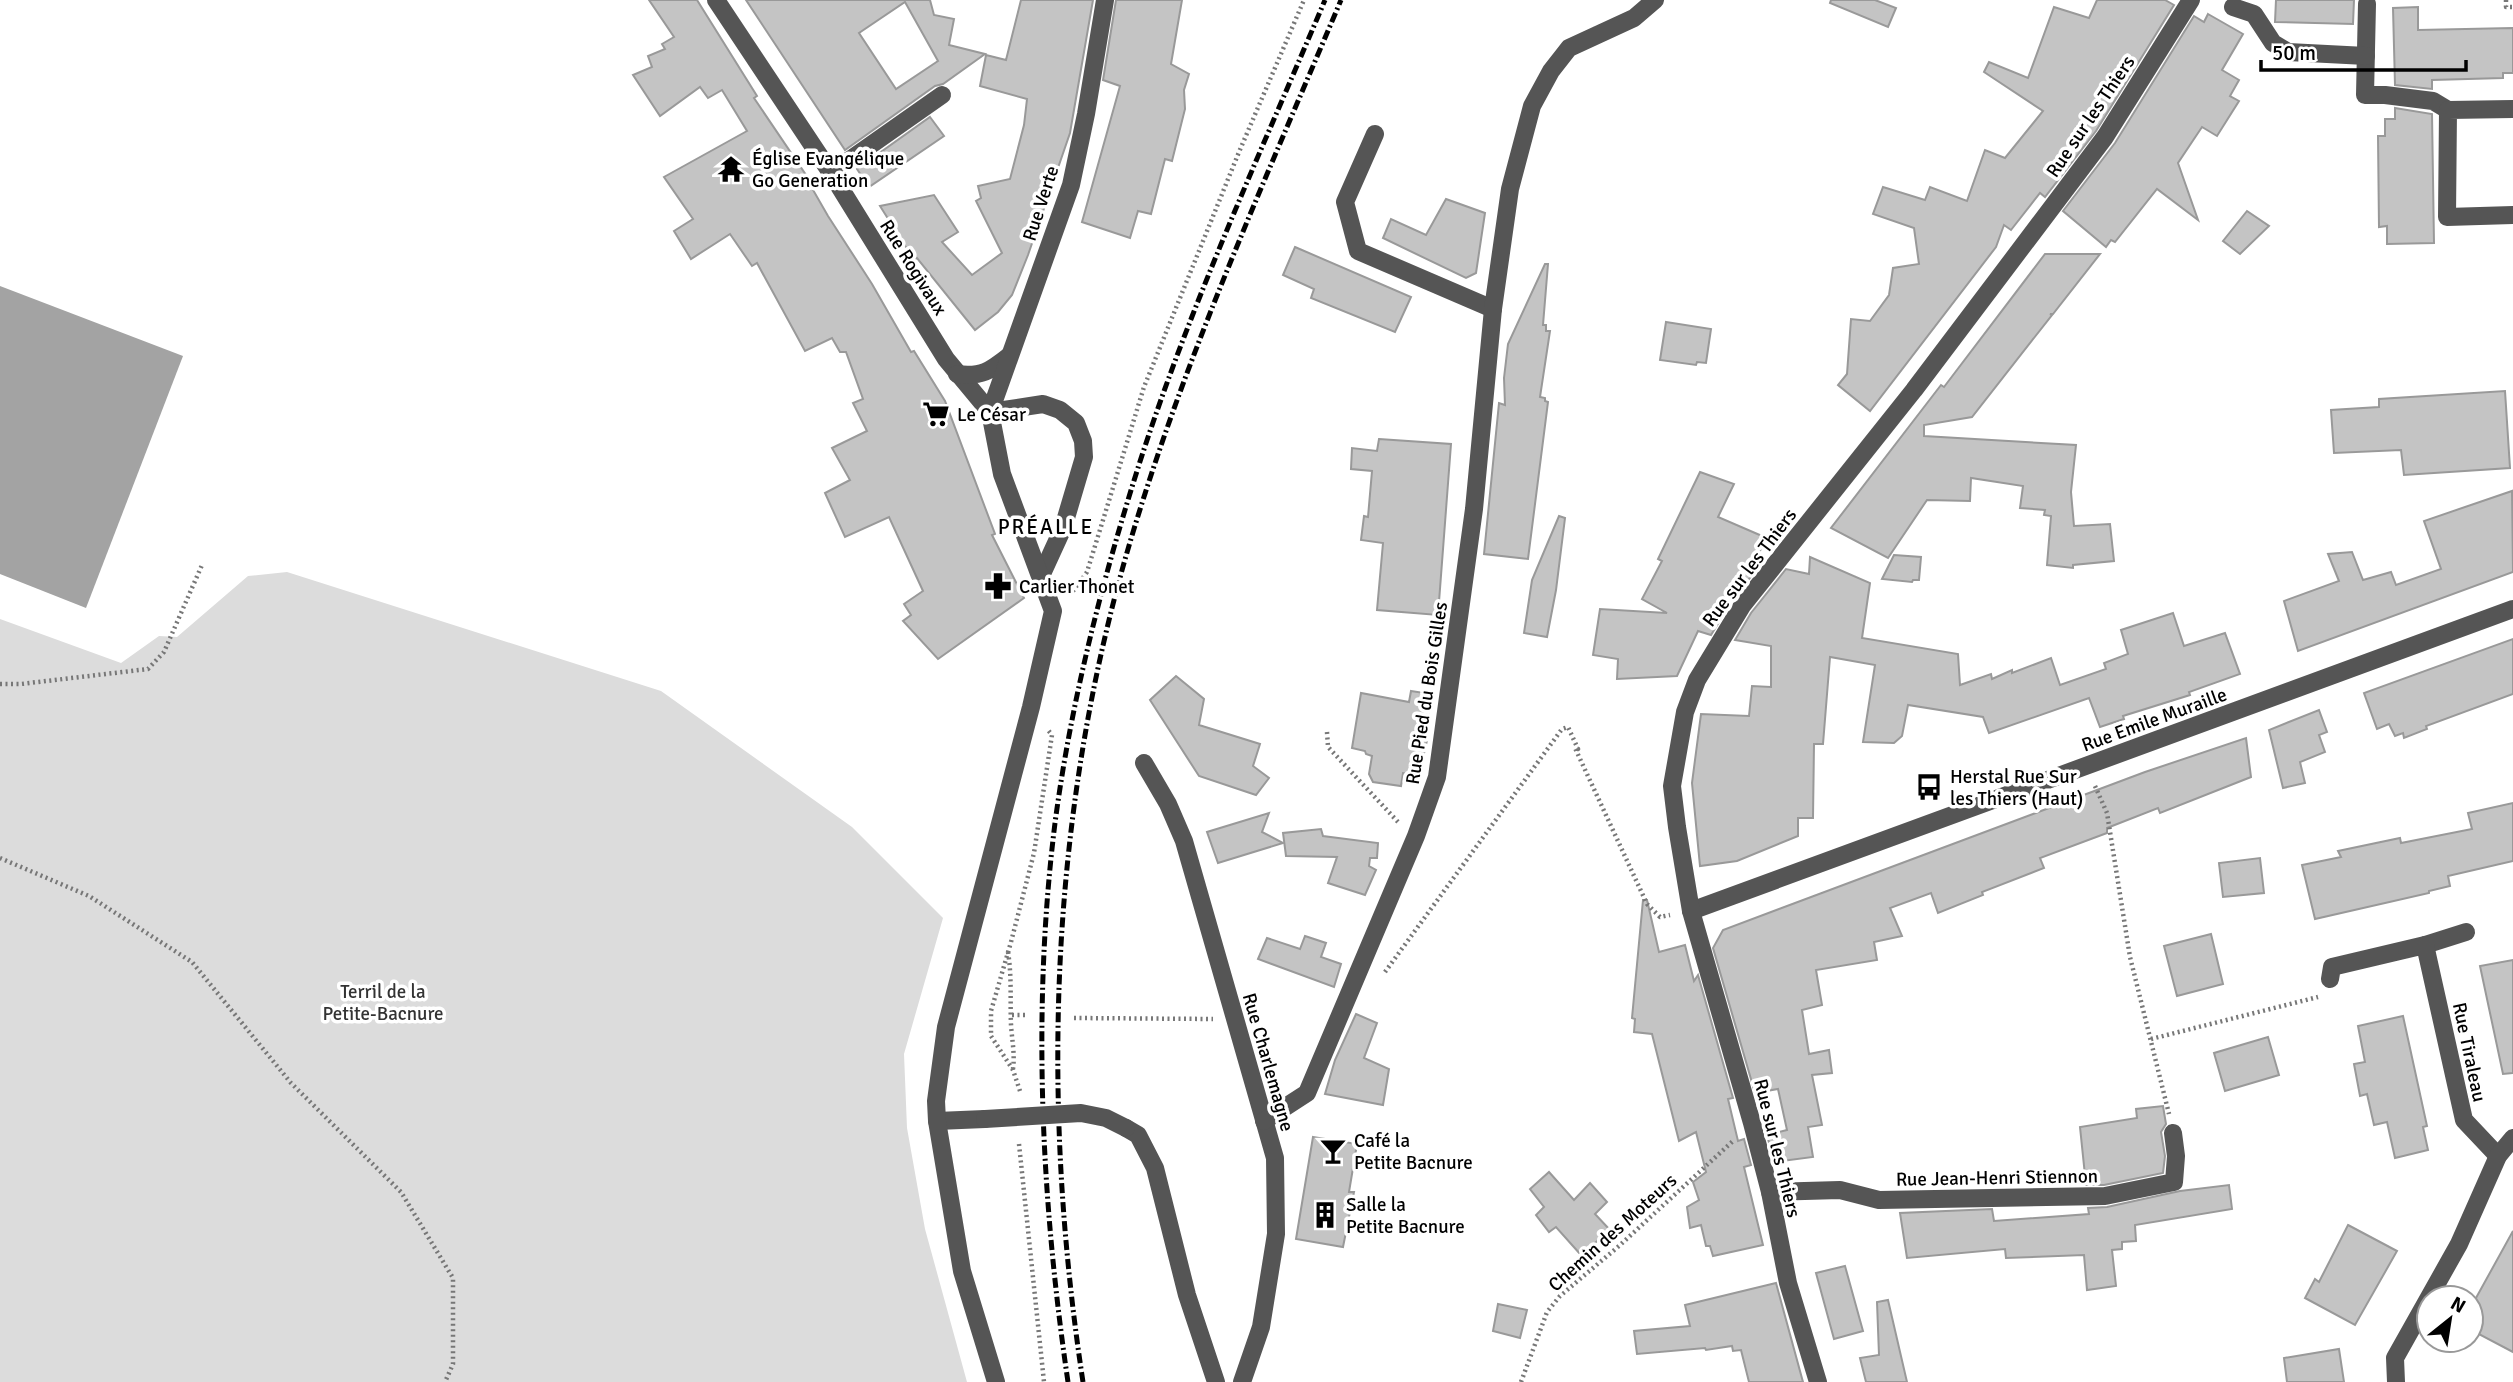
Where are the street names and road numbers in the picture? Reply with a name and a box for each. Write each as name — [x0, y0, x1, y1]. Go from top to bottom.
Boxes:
street label: Rue sur les Thiers — [2041, 51, 2140, 182]
street label: Rue Verte — [1018, 163, 1064, 244]
street label: Rue Rogivaux — [874, 215, 952, 320]
street label: Rue sur les Thiers — [1697, 504, 1802, 632]
street label: Rue Pied du Bois Gilles — [1401, 600, 1453, 786]
street label: Rue Emile Muraille — [2078, 683, 2230, 757]
street label: Rue Charlemagne — [1237, 990, 1299, 1134]
street label: Rue Tiraleau — [2447, 1000, 2491, 1104]
street label: Rue sur les Thiers — [1748, 1076, 1806, 1220]
street label: Rue Jean-Henri Stiennon — [1896, 1164, 2098, 1192]
street label: Chemin des Moteurs — [1543, 1169, 1682, 1297]

